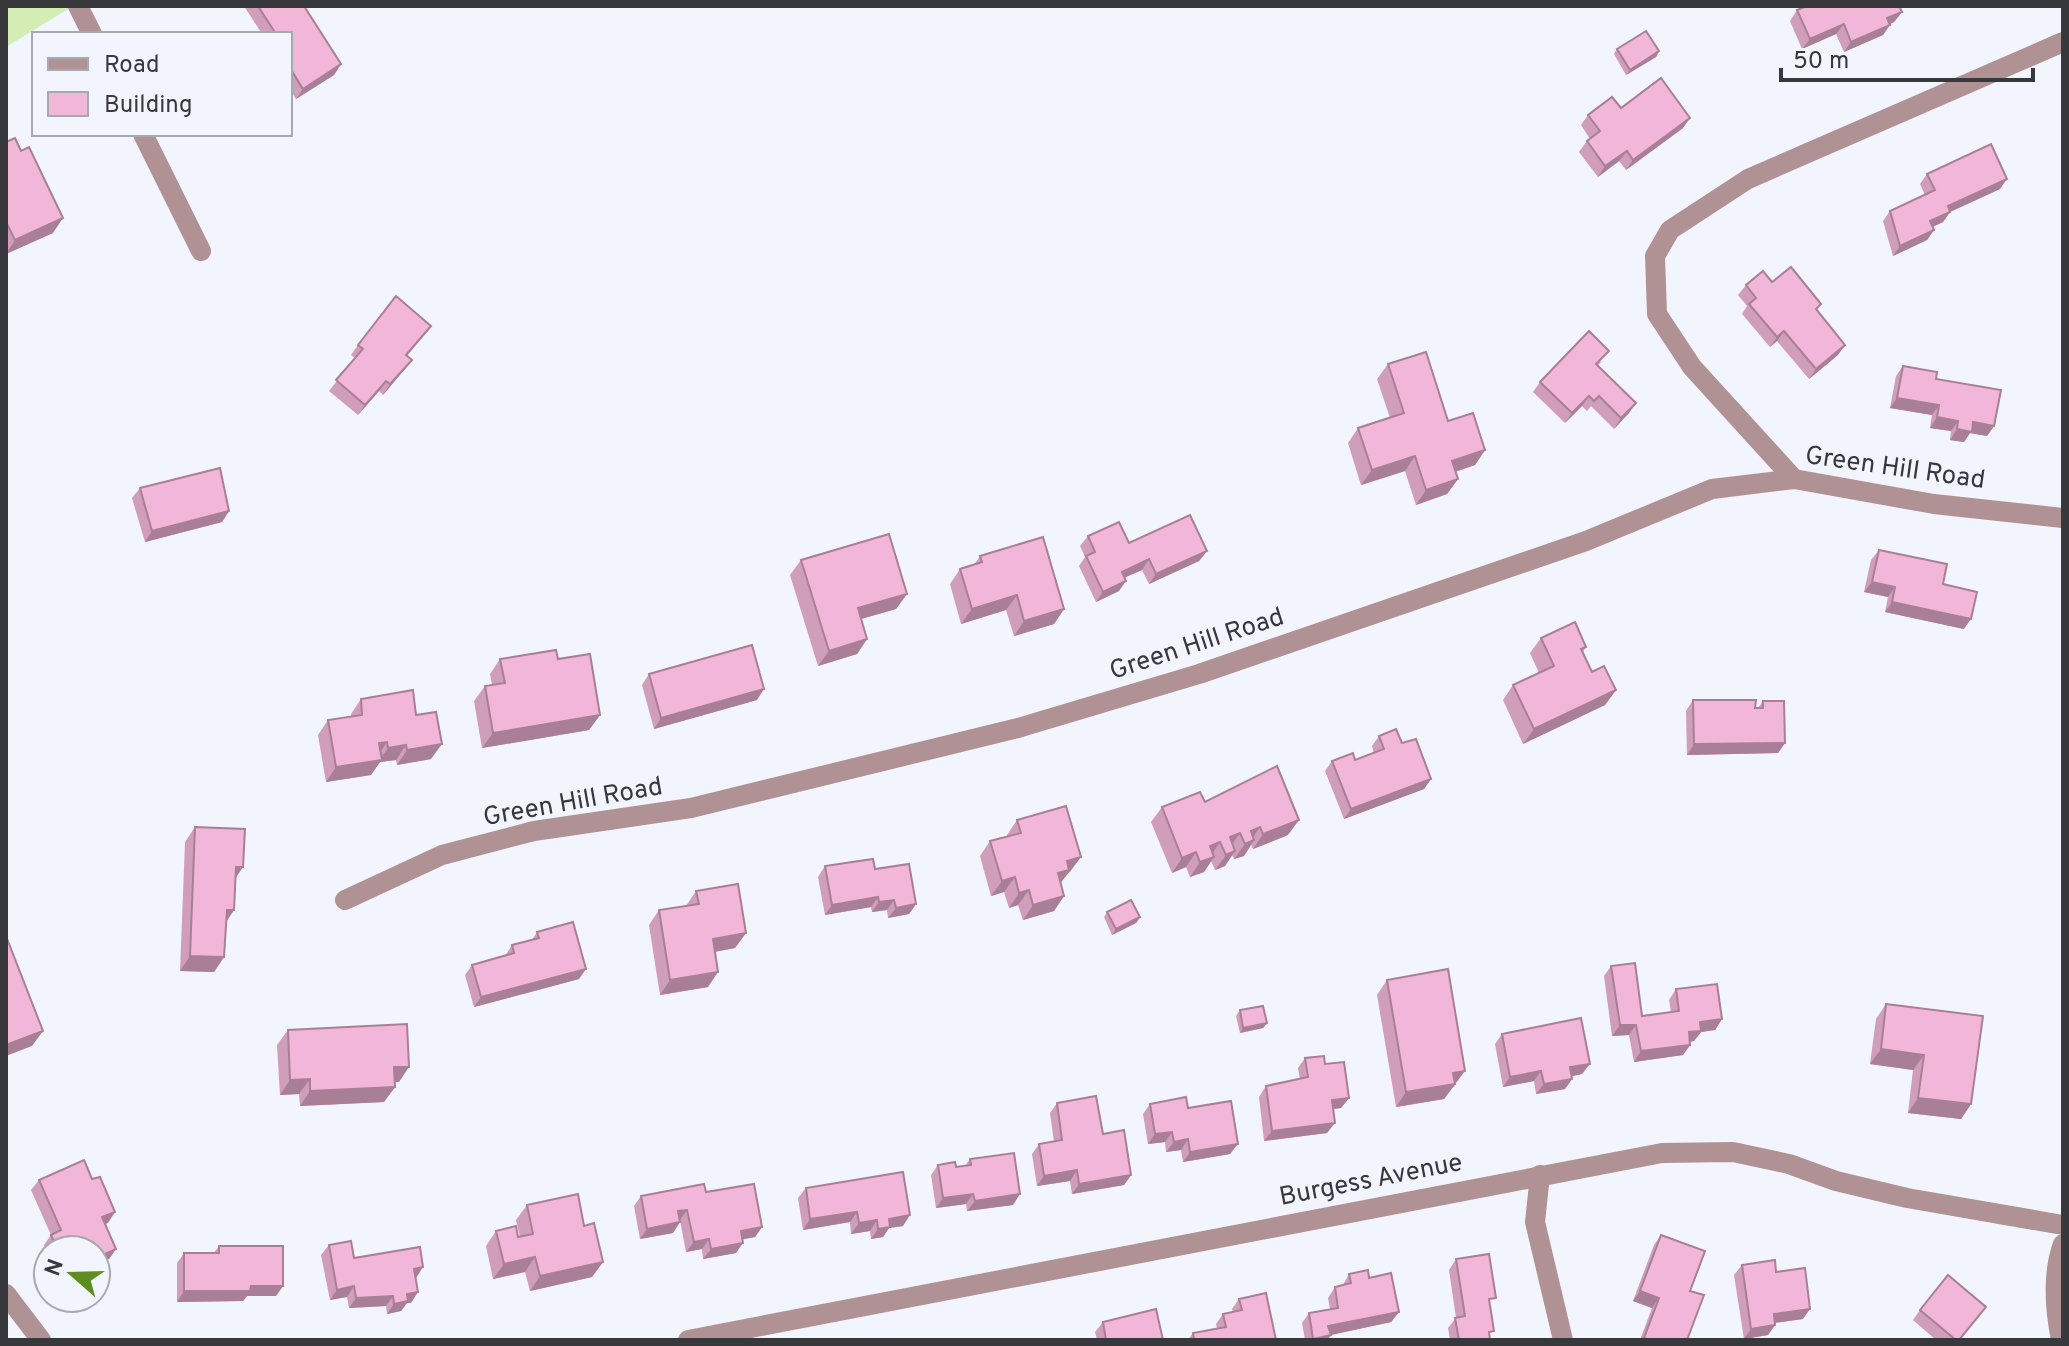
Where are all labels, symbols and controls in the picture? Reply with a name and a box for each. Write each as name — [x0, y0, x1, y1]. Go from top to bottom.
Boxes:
legend — [32, 32, 292, 136]
scale bar — [1781, 32, 2033, 82]
text: 50 m — [1793, 47, 1849, 77]
text: Road — [104, 51, 160, 81]
text: Building — [104, 91, 193, 121]
street label: Green Hill Road — [1803, 440, 1987, 498]
street label: Green Hill Road — [1106, 601, 1288, 689]
street label: Green Hill Road — [481, 771, 665, 835]
street label: Burgess Avenue — [1277, 1147, 1465, 1215]
north arrow — [32, 1234, 112, 1314]
text: N — [40, 1256, 71, 1280]

